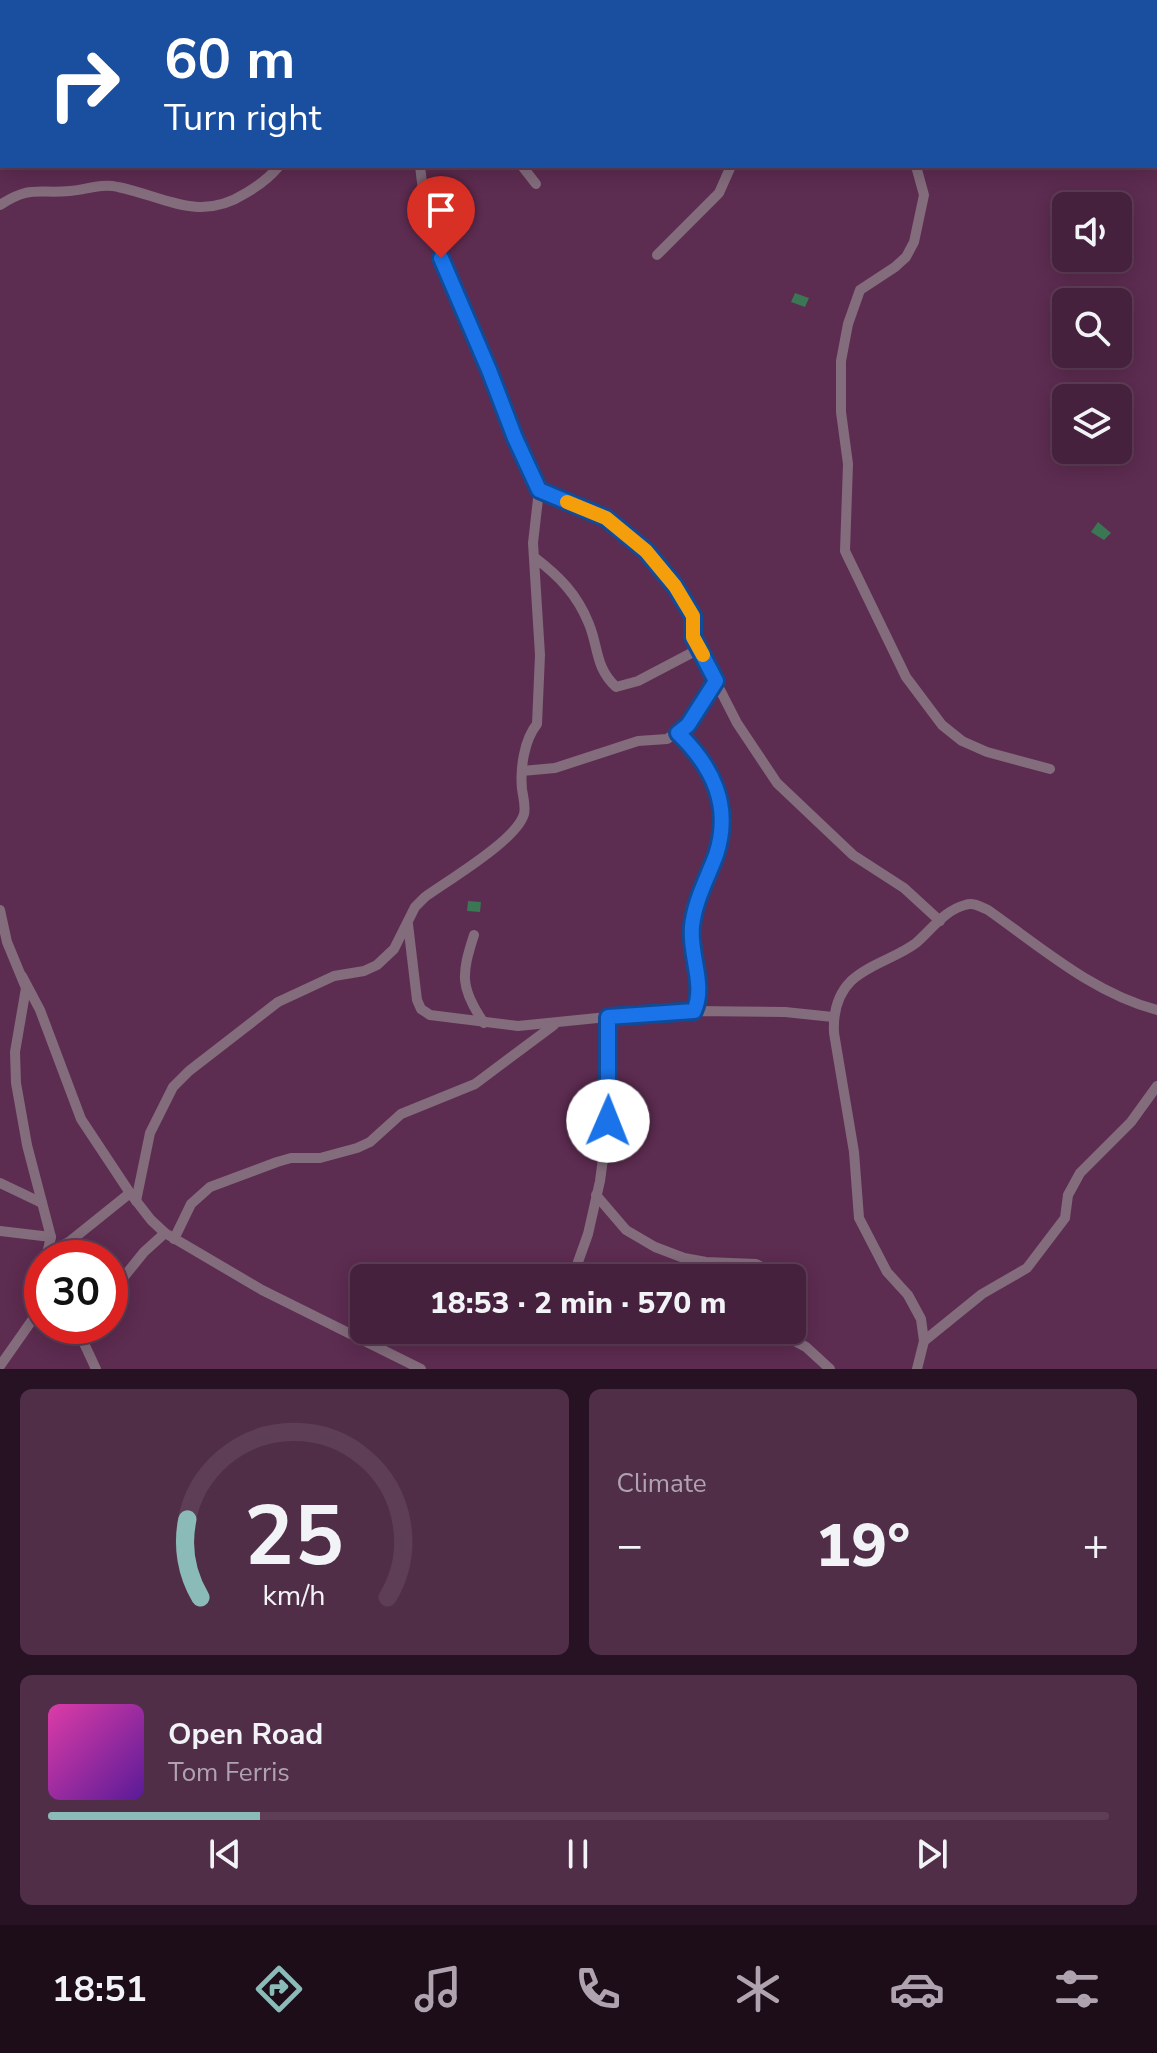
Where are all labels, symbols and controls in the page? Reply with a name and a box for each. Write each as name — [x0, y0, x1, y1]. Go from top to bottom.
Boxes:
text: 60 m — [164, 21, 295, 98]
icon: right — [32, 32, 136, 136]
text: Turn right — [164, 94, 321, 143]
pin — [407, 176, 475, 258]
icon: arrive — [419, 188, 463, 232]
map controls — [1052, 192, 1132, 464]
button: sound — [1052, 192, 1132, 272]
button: search — [1052, 288, 1132, 368]
button: layers — [1052, 384, 1132, 464]
position arrow — [566, 1079, 650, 1163]
speed limit sign: 30 — [24, 1240, 128, 1344]
text: 18:53 · 2 min · 570 m — [430, 1283, 726, 1324]
text: Climate — [617, 1466, 707, 1501]
text: 25 — [244, 1480, 344, 1593]
text: 19° — [815, 1505, 910, 1587]
text: − — [617, 1516, 643, 1576]
text: + — [1083, 1516, 1109, 1576]
text: km/h — [263, 1576, 326, 1615]
text: Open Road — [168, 1714, 323, 1755]
text: Tom Ferris — [168, 1755, 290, 1790]
icon: previous — [203, 1832, 247, 1876]
icon: pause — [556, 1832, 600, 1876]
icon: next — [910, 1832, 954, 1876]
icon: directions — [251, 1961, 307, 2017]
icon: music — [410, 1961, 466, 2017]
icon: phone — [570, 1961, 626, 2017]
icon: climate — [730, 1961, 786, 2017]
icon: car — [889, 1961, 945, 2017]
icon: filters — [1049, 1961, 1105, 2017]
text: 18:51 — [52, 1965, 147, 2014]

